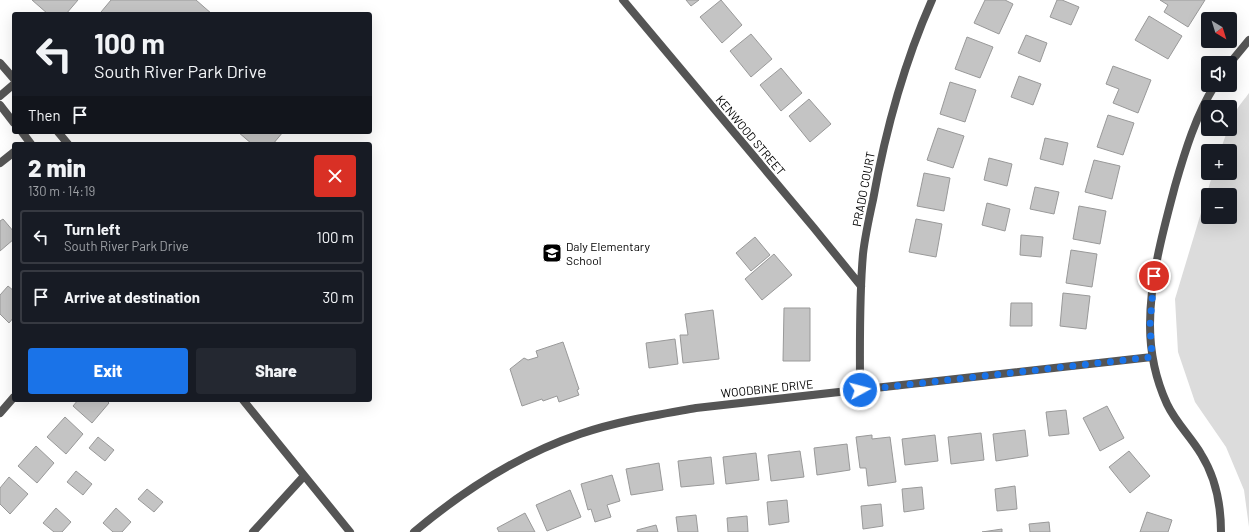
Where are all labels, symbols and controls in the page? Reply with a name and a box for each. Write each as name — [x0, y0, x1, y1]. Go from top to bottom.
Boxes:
north arrow — [1201, 12, 1237, 48]
map controls — [1201, 12, 1237, 224]
text: 100 m — [94, 26, 165, 60]
icon: left — [28, 28, 80, 80]
button: sound — [1201, 56, 1237, 92]
text: South River Park Drive — [94, 60, 267, 82]
street label: KENWOOD STREET — [713, 92, 789, 178]
button: search — [1201, 100, 1237, 136]
icon: arrive — [69, 104, 91, 126]
text: Then — [28, 106, 61, 124]
button: + — [1201, 144, 1237, 180]
street label: PRADO COURT — [849, 150, 877, 228]
text: 2 min — [28, 153, 86, 182]
button: close — [314, 155, 356, 197]
text: 130 m · 14:19 — [28, 183, 95, 199]
button: − — [1201, 188, 1237, 224]
text: Turn left — [64, 220, 120, 238]
icon: left — [30, 226, 52, 248]
text: 100 m — [316, 228, 354, 246]
text: South River Park Drive — [64, 238, 189, 254]
place label: Daly Elementary School — [566, 239, 650, 267]
school or university icon: Daly Elementary School — [541, 242, 563, 264]
pin — [1137, 259, 1171, 293]
icon: arrive — [1143, 265, 1165, 287]
icon: arrive — [30, 286, 52, 308]
text: Arrive at destination — [64, 288, 200, 306]
text: 30 m — [322, 288, 354, 306]
button: Exit — [28, 348, 188, 394]
button: Share — [196, 348, 356, 394]
position arrow — [839, 369, 881, 411]
street label: WOODBINE DRIVE — [720, 376, 814, 400]

